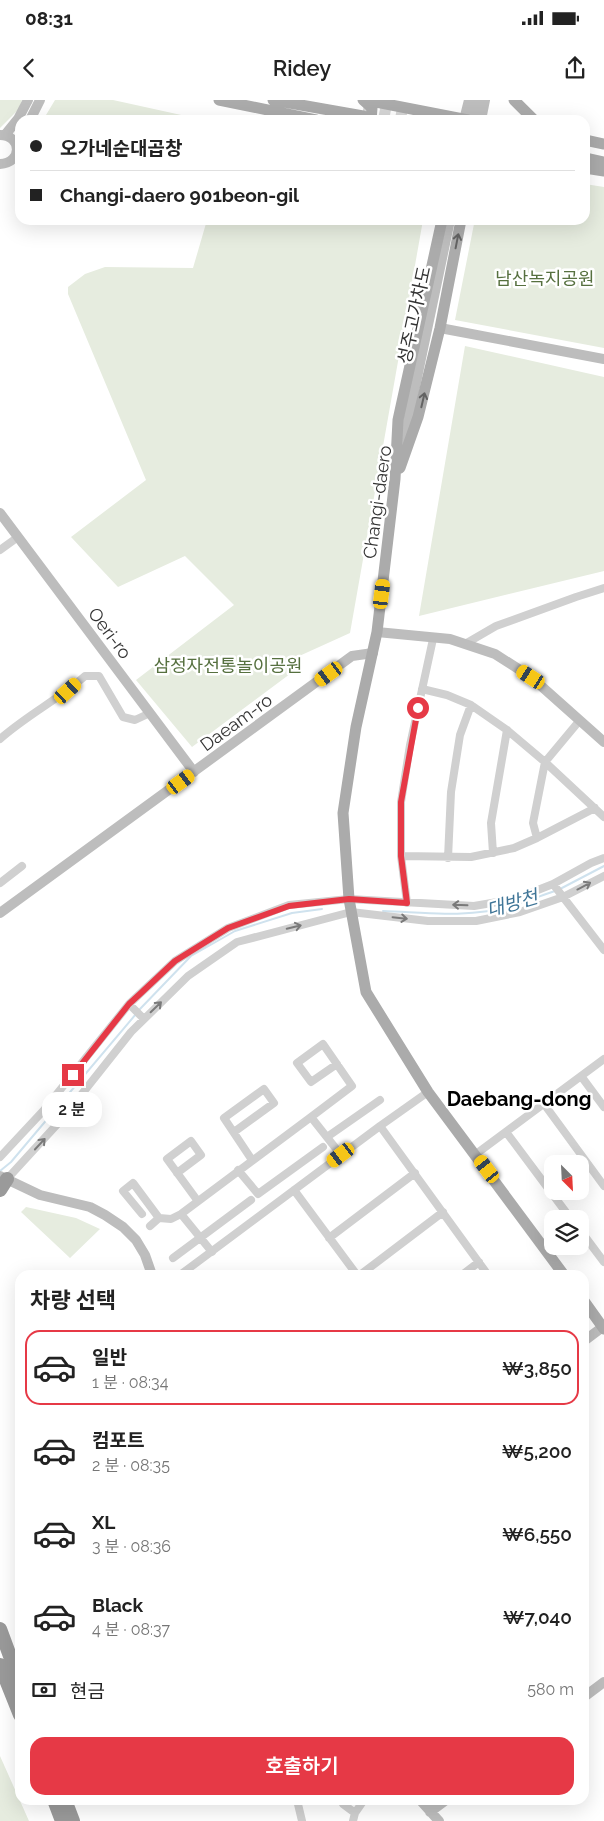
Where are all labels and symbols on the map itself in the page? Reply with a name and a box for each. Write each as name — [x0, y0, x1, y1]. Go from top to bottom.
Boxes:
one-way arrow — [453, 233, 462, 249]
street label: 성주고가차도 — [393, 264, 435, 366]
park label: 남산녹지공원 — [495, 268, 595, 289]
one-way arrow — [419, 392, 428, 408]
street label: Changi-daero — [359, 444, 395, 560]
car — [372, 578, 391, 610]
street label: Oeri-ro — [84, 603, 136, 663]
park label: 삼정자전통놀이공원 — [153, 655, 303, 676]
car — [312, 659, 345, 689]
car — [514, 663, 547, 691]
car — [51, 675, 84, 707]
street label: Daeam-ro — [196, 689, 276, 755]
route start — [407, 697, 429, 719]
car — [164, 767, 197, 797]
one-way arrow — [576, 881, 590, 891]
water label: 대방천 — [484, 885, 542, 921]
one-way arrow — [452, 900, 468, 910]
one-way arrow — [392, 913, 408, 923]
one-way arrow — [285, 922, 301, 931]
one-way arrow — [150, 1000, 162, 1013]
route end — [62, 1064, 84, 1086]
district label: Daebang-dong — [447, 1087, 591, 1111]
callout: 2 분 — [43, 1092, 103, 1128]
one-way arrow — [34, 1137, 46, 1150]
car — [324, 1140, 357, 1170]
car — [471, 1153, 502, 1185]
north arrow — [544, 1155, 589, 1200]

